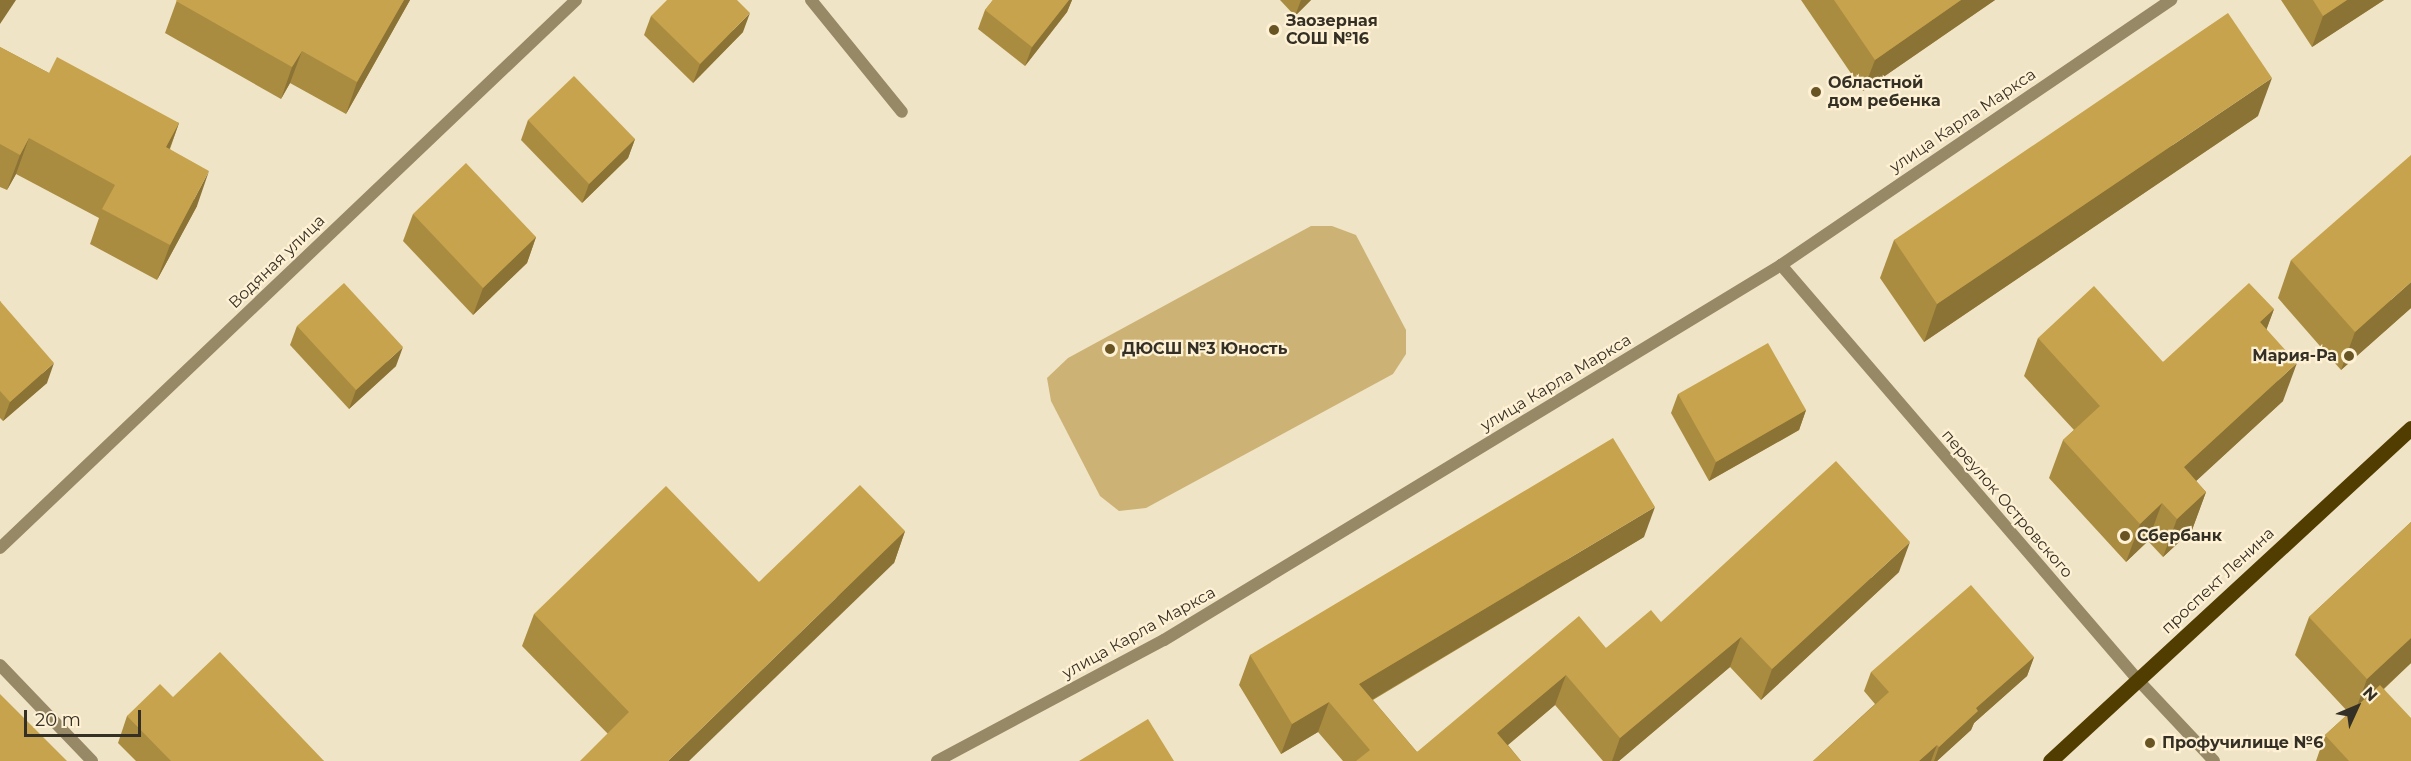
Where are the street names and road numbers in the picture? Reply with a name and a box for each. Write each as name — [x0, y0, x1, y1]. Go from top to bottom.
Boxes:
street label: улица Карла Маркса — [1886, 65, 2040, 177]
street label: Водяная улица — [225, 211, 329, 313]
street label: улица Карла Маркса — [1477, 330, 1635, 436]
street label: переулок Островского — [1937, 426, 2077, 582]
street label: проспект Ленина — [2158, 524, 2278, 638]
street label: улица Карла Маркса — [1059, 583, 1219, 683]

